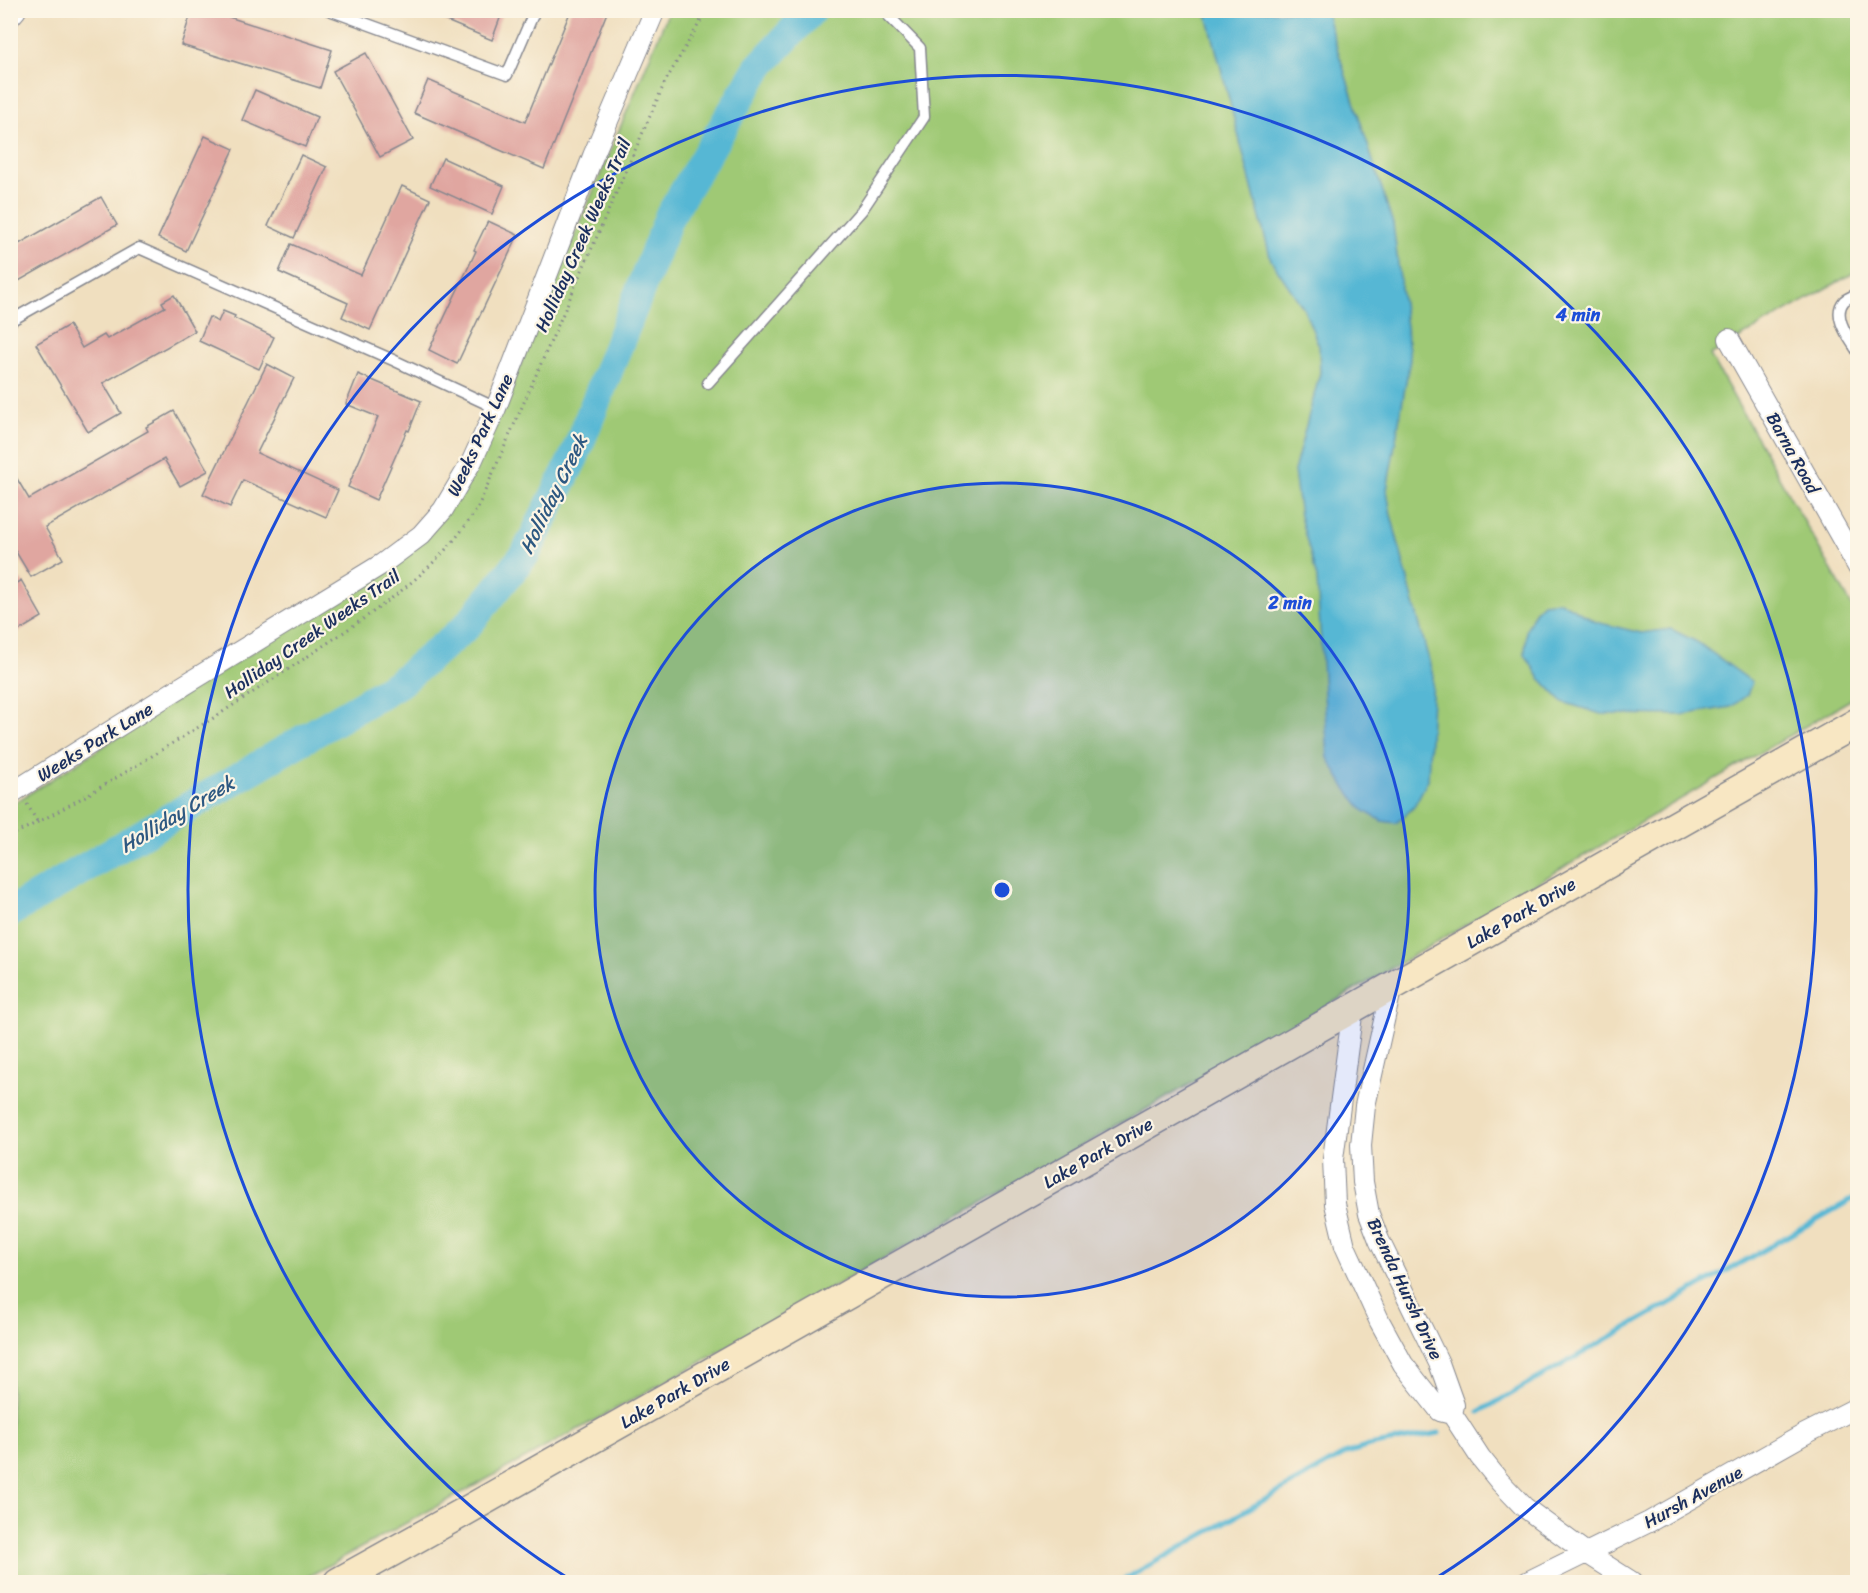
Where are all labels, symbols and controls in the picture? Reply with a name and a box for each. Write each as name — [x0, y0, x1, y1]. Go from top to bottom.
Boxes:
street label: Holliday Creek Weeks Trail — [526, 132, 641, 337]
text: 4 min — [1555, 299, 1601, 331]
street label: Weeks Park Lane — [438, 368, 522, 502]
street label: Barna Road — [1757, 406, 1829, 501]
water label: Holliday Creek — [509, 427, 598, 560]
street label: Holliday Creek Weeks Trail — [217, 560, 408, 707]
text: 2 min — [1267, 587, 1312, 619]
street label: Weeks Park Lane — [30, 693, 160, 791]
water label: Holliday Creek — [113, 765, 243, 863]
street label: Lake Park Drive — [1460, 868, 1582, 958]
centre of rings — [992, 880, 1012, 900]
street label: Lake Park Drive — [1037, 1108, 1159, 1198]
street label: Brenda Hursh Drive — [1358, 1213, 1452, 1365]
street label: Lake Park Drive — [614, 1348, 736, 1438]
street label: Hursh Avenue — [1637, 1456, 1749, 1538]

